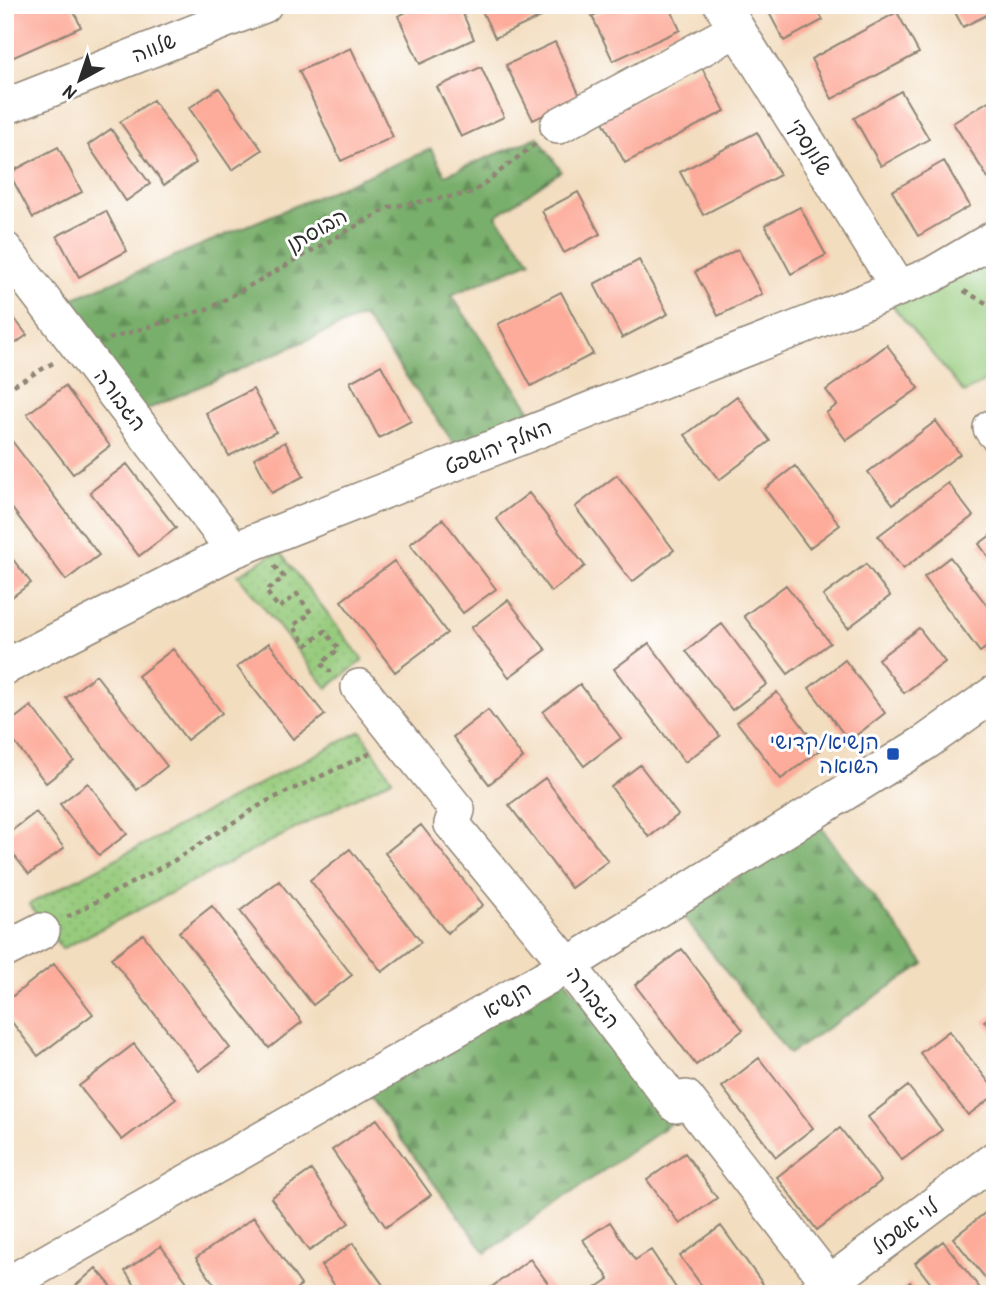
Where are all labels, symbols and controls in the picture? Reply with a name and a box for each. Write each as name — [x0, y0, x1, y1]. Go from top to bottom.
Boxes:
street label: שלווה — [127, 26, 180, 69]
north arrow — [46, 46, 116, 116]
text: N — [57, 80, 81, 106]
street label: שלונסקי — [782, 113, 839, 181]
street label: הבוסתן — [281, 201, 352, 258]
street label: הגבורה — [87, 363, 153, 437]
street label: המלך יהושפט — [440, 412, 556, 481]
place label: הנשיא/קדושי השואה — [770, 727, 879, 780]
marker: הנשיא/קדושי השואה — [885, 746, 901, 762]
street label: הגבורה — [560, 961, 627, 1035]
street label: הנשיא — [477, 974, 536, 1025]
street label: לוי אשכול — [865, 1191, 945, 1261]

